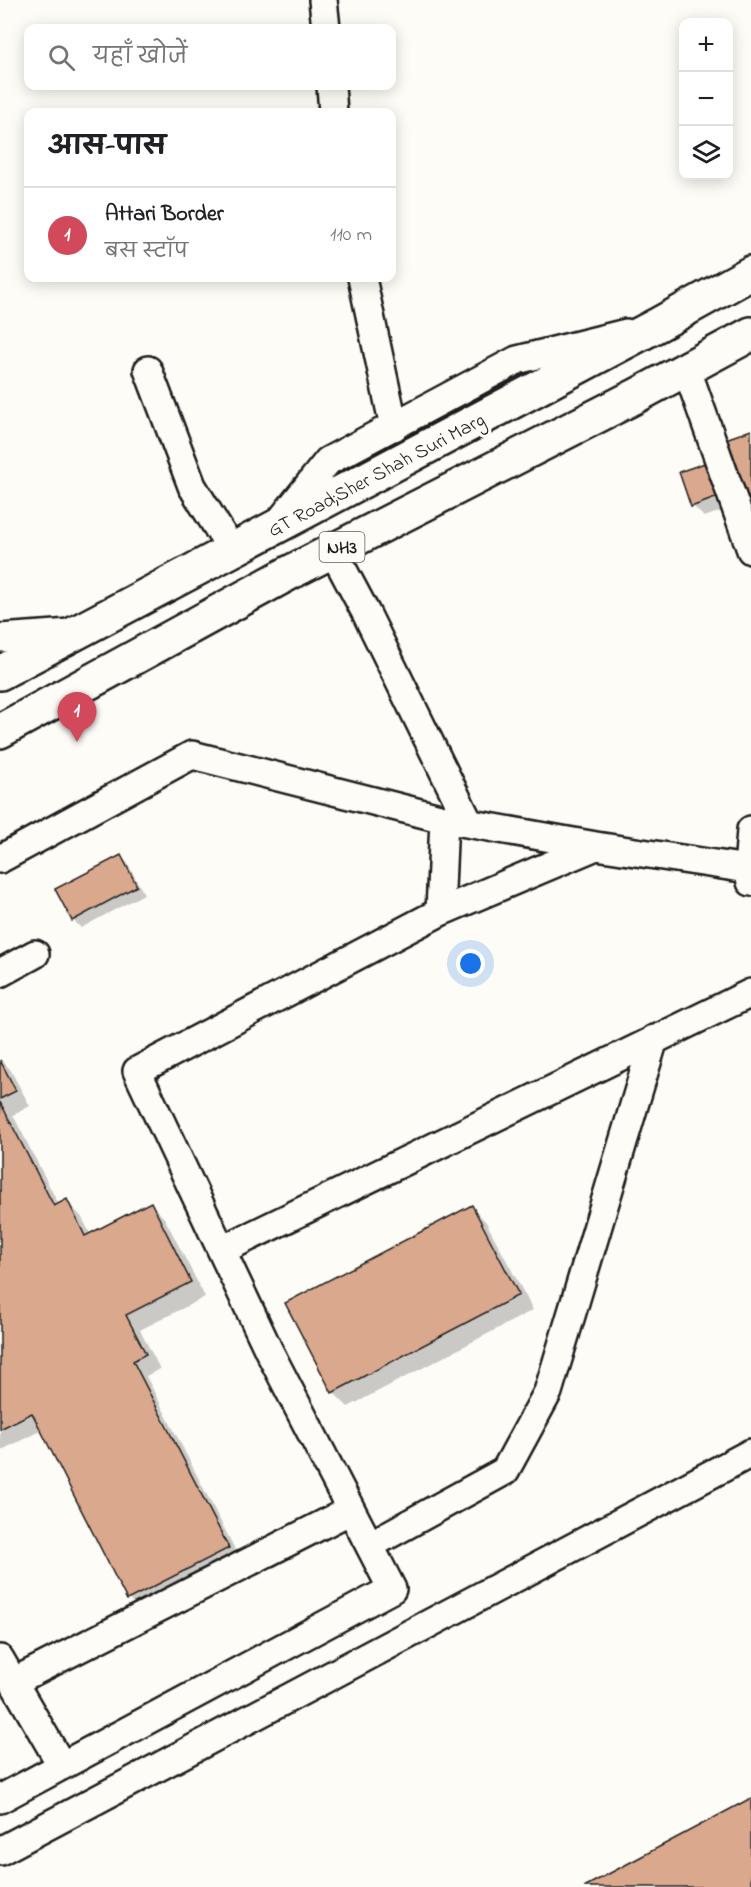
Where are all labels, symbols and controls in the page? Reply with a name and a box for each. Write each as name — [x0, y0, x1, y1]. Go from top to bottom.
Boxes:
map controls — [679, 18, 733, 180]
button: + — [679, 18, 733, 72]
search box — [24, 24, 396, 90]
icon: search — [45, 41, 78, 74]
text: यहाँ खोजें — [93, 42, 187, 74]
button: − — [679, 72, 733, 126]
button: layers — [679, 126, 733, 180]
text: आस-पास — [48, 129, 166, 167]
text: Attari Border — [105, 199, 224, 231]
text: 1 — [64, 221, 71, 250]
text: 110 m — [330, 221, 372, 250]
text: बस स्टॉप — [105, 238, 188, 267]
street label: GT Road;Sher Shah Suri Marg — [263, 407, 491, 547]
road number: NH3 — [320, 532, 364, 562]
pin: 1 — [58, 692, 97, 742]
your location — [456, 949, 485, 978]

